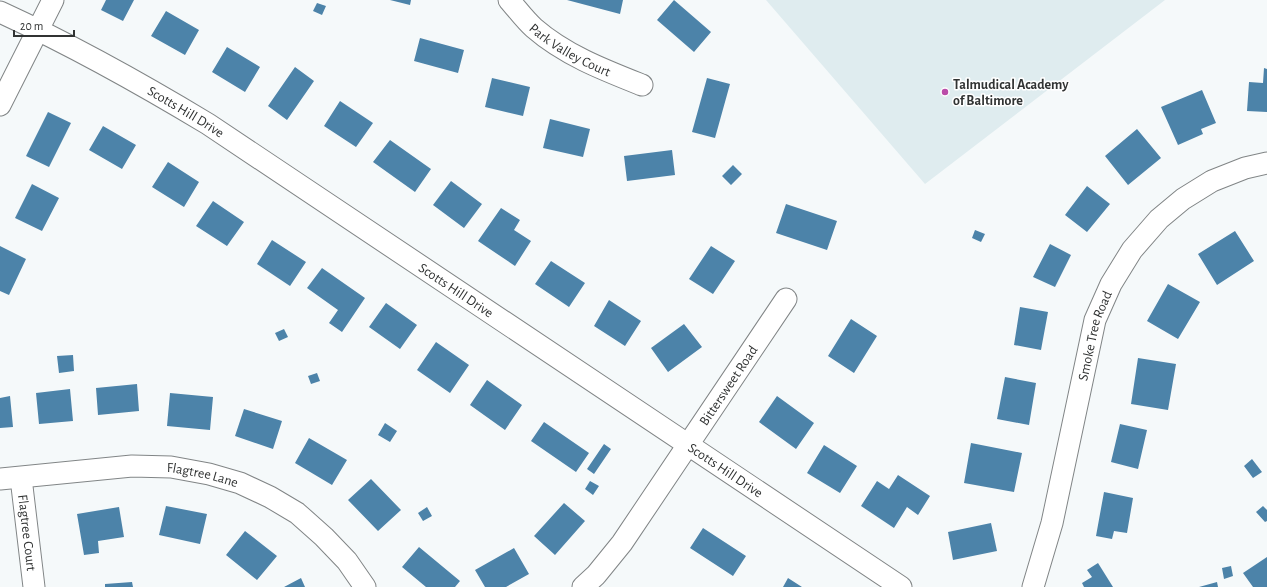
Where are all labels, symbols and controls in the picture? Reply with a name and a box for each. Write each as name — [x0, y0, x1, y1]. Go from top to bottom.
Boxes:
scale bar — [14, 12, 74, 38]
text: 20 m — [20, 20, 43, 32]
street label: Park Valley Court — [526, 21, 613, 80]
place label: Talmudical Academy of Baltimore — [953, 78, 1069, 108]
street label: Scotts Hill Drive — [145, 84, 226, 141]
marker: Talmudical Academy of Baltimore — [940, 87, 950, 97]
street label: Scotts Hill Drive — [416, 261, 496, 321]
street label: Smoke Tree Road — [1076, 289, 1115, 382]
street label: Bittersweet Road — [697, 343, 761, 428]
street label: Scotts Hill Drive — [685, 441, 765, 501]
street label: Flagtree Lane — [167, 461, 240, 490]
street label: Flagtree Court — [15, 494, 38, 572]

